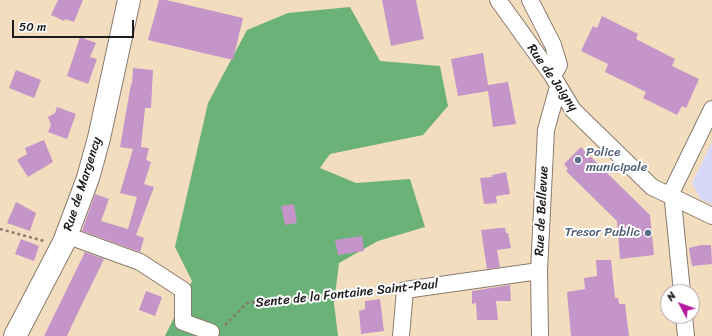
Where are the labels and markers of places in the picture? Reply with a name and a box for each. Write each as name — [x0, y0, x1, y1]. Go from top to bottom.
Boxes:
place label: Police municipale — [586, 145, 647, 176]
marker: Police municipale — [573, 155, 583, 165]
place label: Tresor Public — [565, 225, 640, 241]
marker: Tresor Public — [643, 228, 653, 238]

